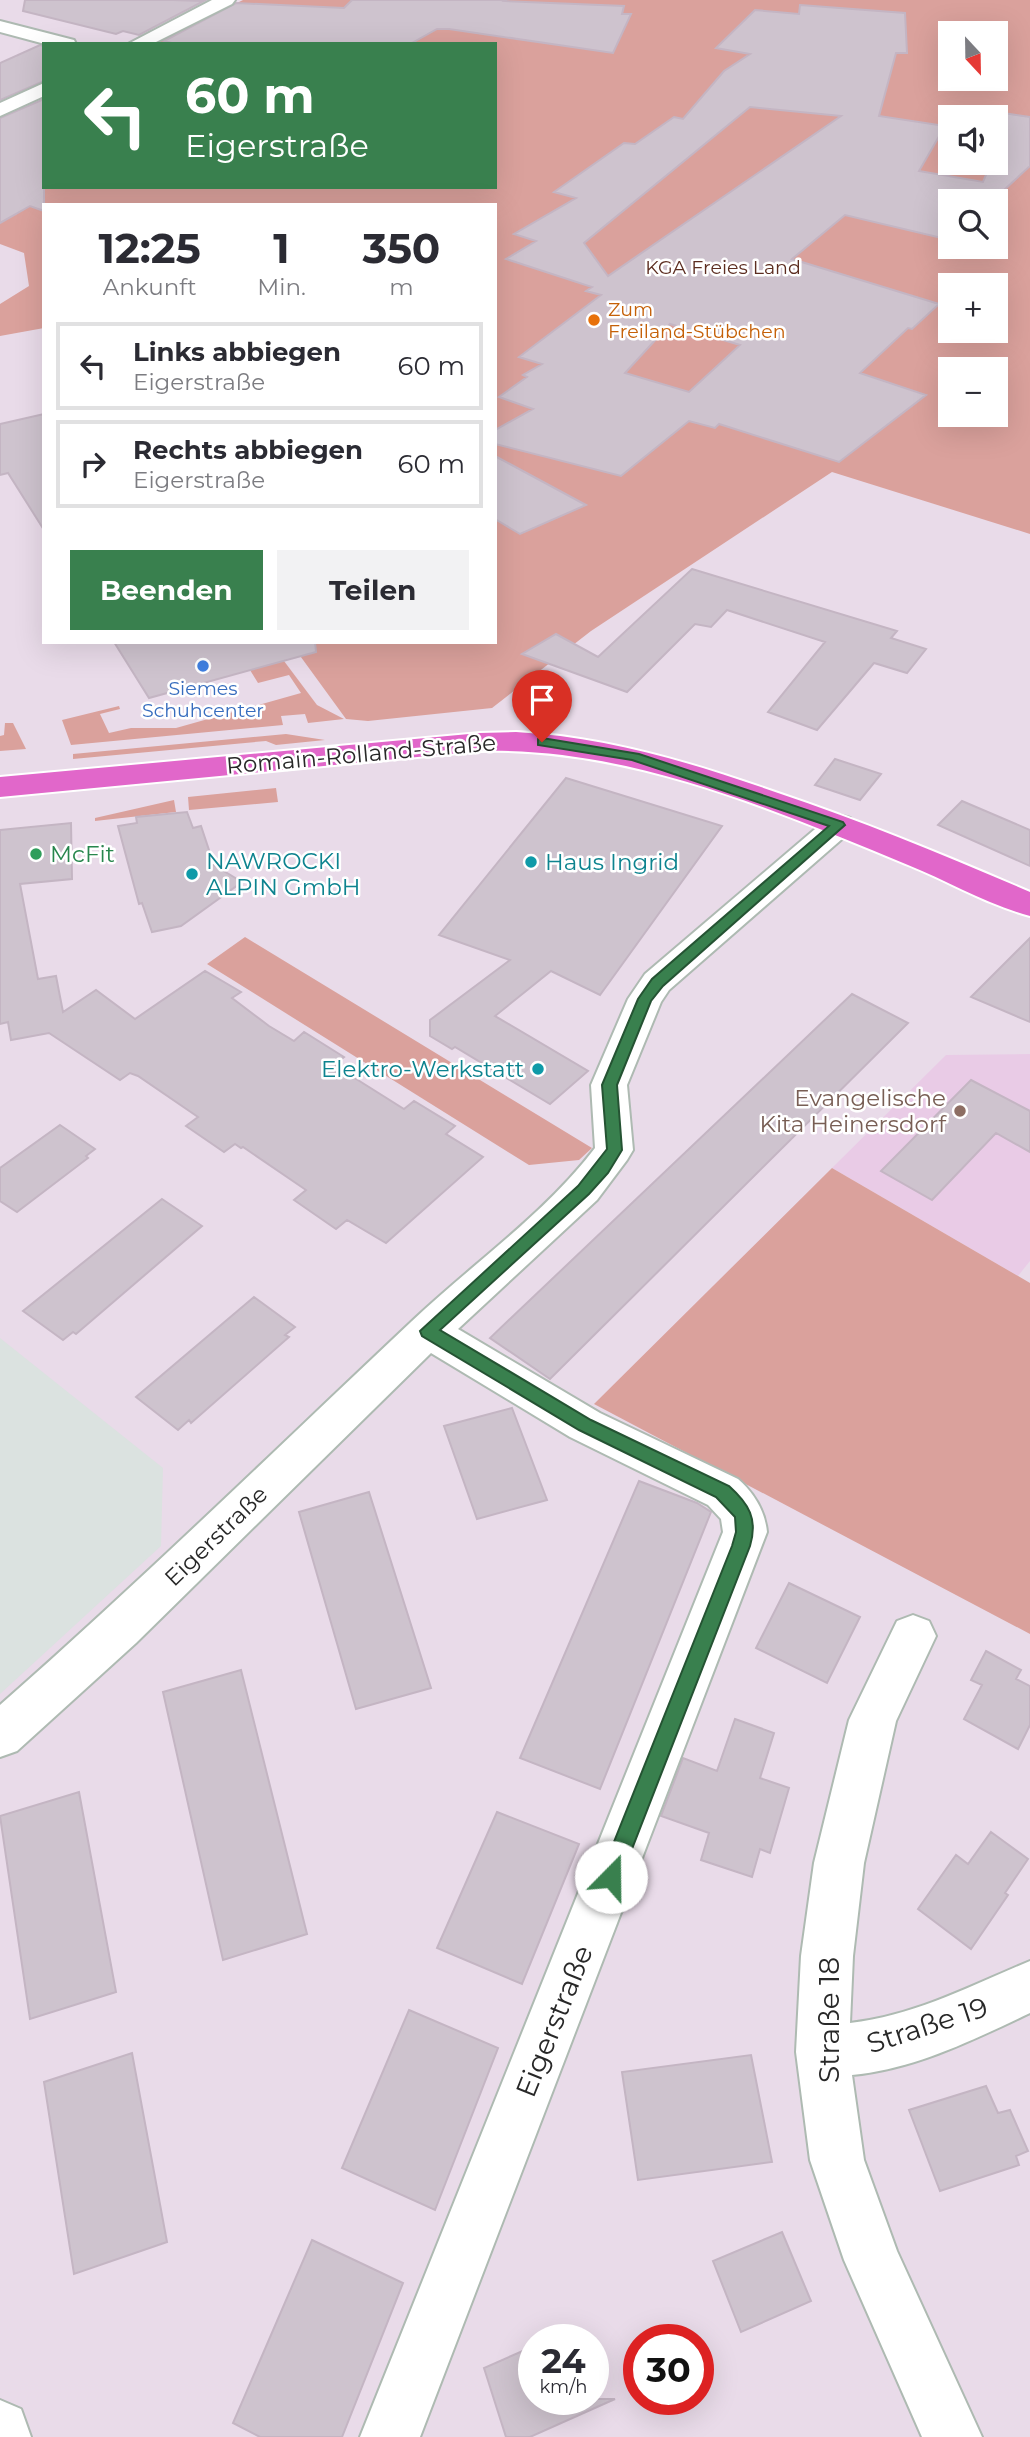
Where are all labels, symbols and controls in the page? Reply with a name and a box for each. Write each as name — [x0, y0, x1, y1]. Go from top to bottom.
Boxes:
north arrow — [938, 21, 1008, 91]
map controls — [938, 21, 1008, 427]
text: 60 m — [185, 66, 315, 125]
icon: left — [70, 70, 161, 161]
button: sound — [938, 105, 1008, 175]
text: Eigerstraße — [185, 126, 369, 165]
button: search — [938, 189, 1008, 259]
text: 12:25 — [99, 222, 201, 274]
text: 1 — [273, 222, 290, 274]
text: 350 — [362, 222, 440, 274]
park label: KGA Freies Land — [645, 256, 801, 279]
text: Ankunft — [103, 273, 196, 301]
text: Min. — [257, 273, 306, 301]
text: m — [389, 273, 414, 301]
button: + — [938, 273, 1008, 343]
place label: Zum Freiland-Stübchen — [608, 298, 786, 343]
marker: Zum Freiland-Stübchen — [586, 312, 602, 328]
text: Links abbiegen — [133, 336, 341, 368]
icon: left — [74, 347, 112, 385]
text: 60 m — [398, 350, 465, 382]
button: − — [938, 357, 1008, 427]
text: Eigerstraße — [133, 368, 265, 396]
text: Rechts abbiegen — [133, 434, 363, 466]
icon: right — [74, 445, 112, 483]
text: 60 m — [398, 448, 465, 480]
text: Eigerstraße — [133, 466, 265, 494]
button: Beenden — [70, 550, 263, 630]
button: Teilen — [277, 550, 469, 630]
marker: Siemes Schuhcenter — [195, 658, 211, 674]
pin — [512, 670, 572, 742]
place label: Siemes Schuhcenter — [142, 677, 264, 722]
icon: arrive — [523, 681, 561, 719]
street label: Romain-Rolland-Straße — [225, 728, 497, 780]
place label: McFit — [50, 840, 115, 868]
marker: McFit — [28, 846, 44, 862]
place label: NAWROCKI ALPIN GmbH — [206, 847, 360, 901]
place label: Haus Ingrid — [545, 848, 679, 876]
marker: Haus Ingrid — [523, 854, 539, 870]
marker: NAWROCKI ALPIN GmbH — [184, 866, 200, 882]
place label: Elektro-Werkstatt — [321, 1055, 524, 1083]
marker: Elektro-Werkstatt — [530, 1061, 546, 1077]
place label: Evangelische Kita Heinersdorf — [760, 1084, 947, 1138]
marker: Evangelische Kita Heinersdorf — [952, 1103, 968, 1119]
street label: Eigerstraße — [159, 1480, 273, 1592]
position arrow — [574, 1840, 648, 1914]
street label: Eigerstraße — [508, 1940, 600, 2102]
street label: Straße 18 — [812, 1957, 846, 2083]
street label: Straße 19 — [862, 1989, 992, 2061]
speed limit sign: 30 — [623, 2324, 714, 2415]
text: 24 — [541, 2339, 586, 2382]
text: km/h — [539, 2376, 588, 2398]

